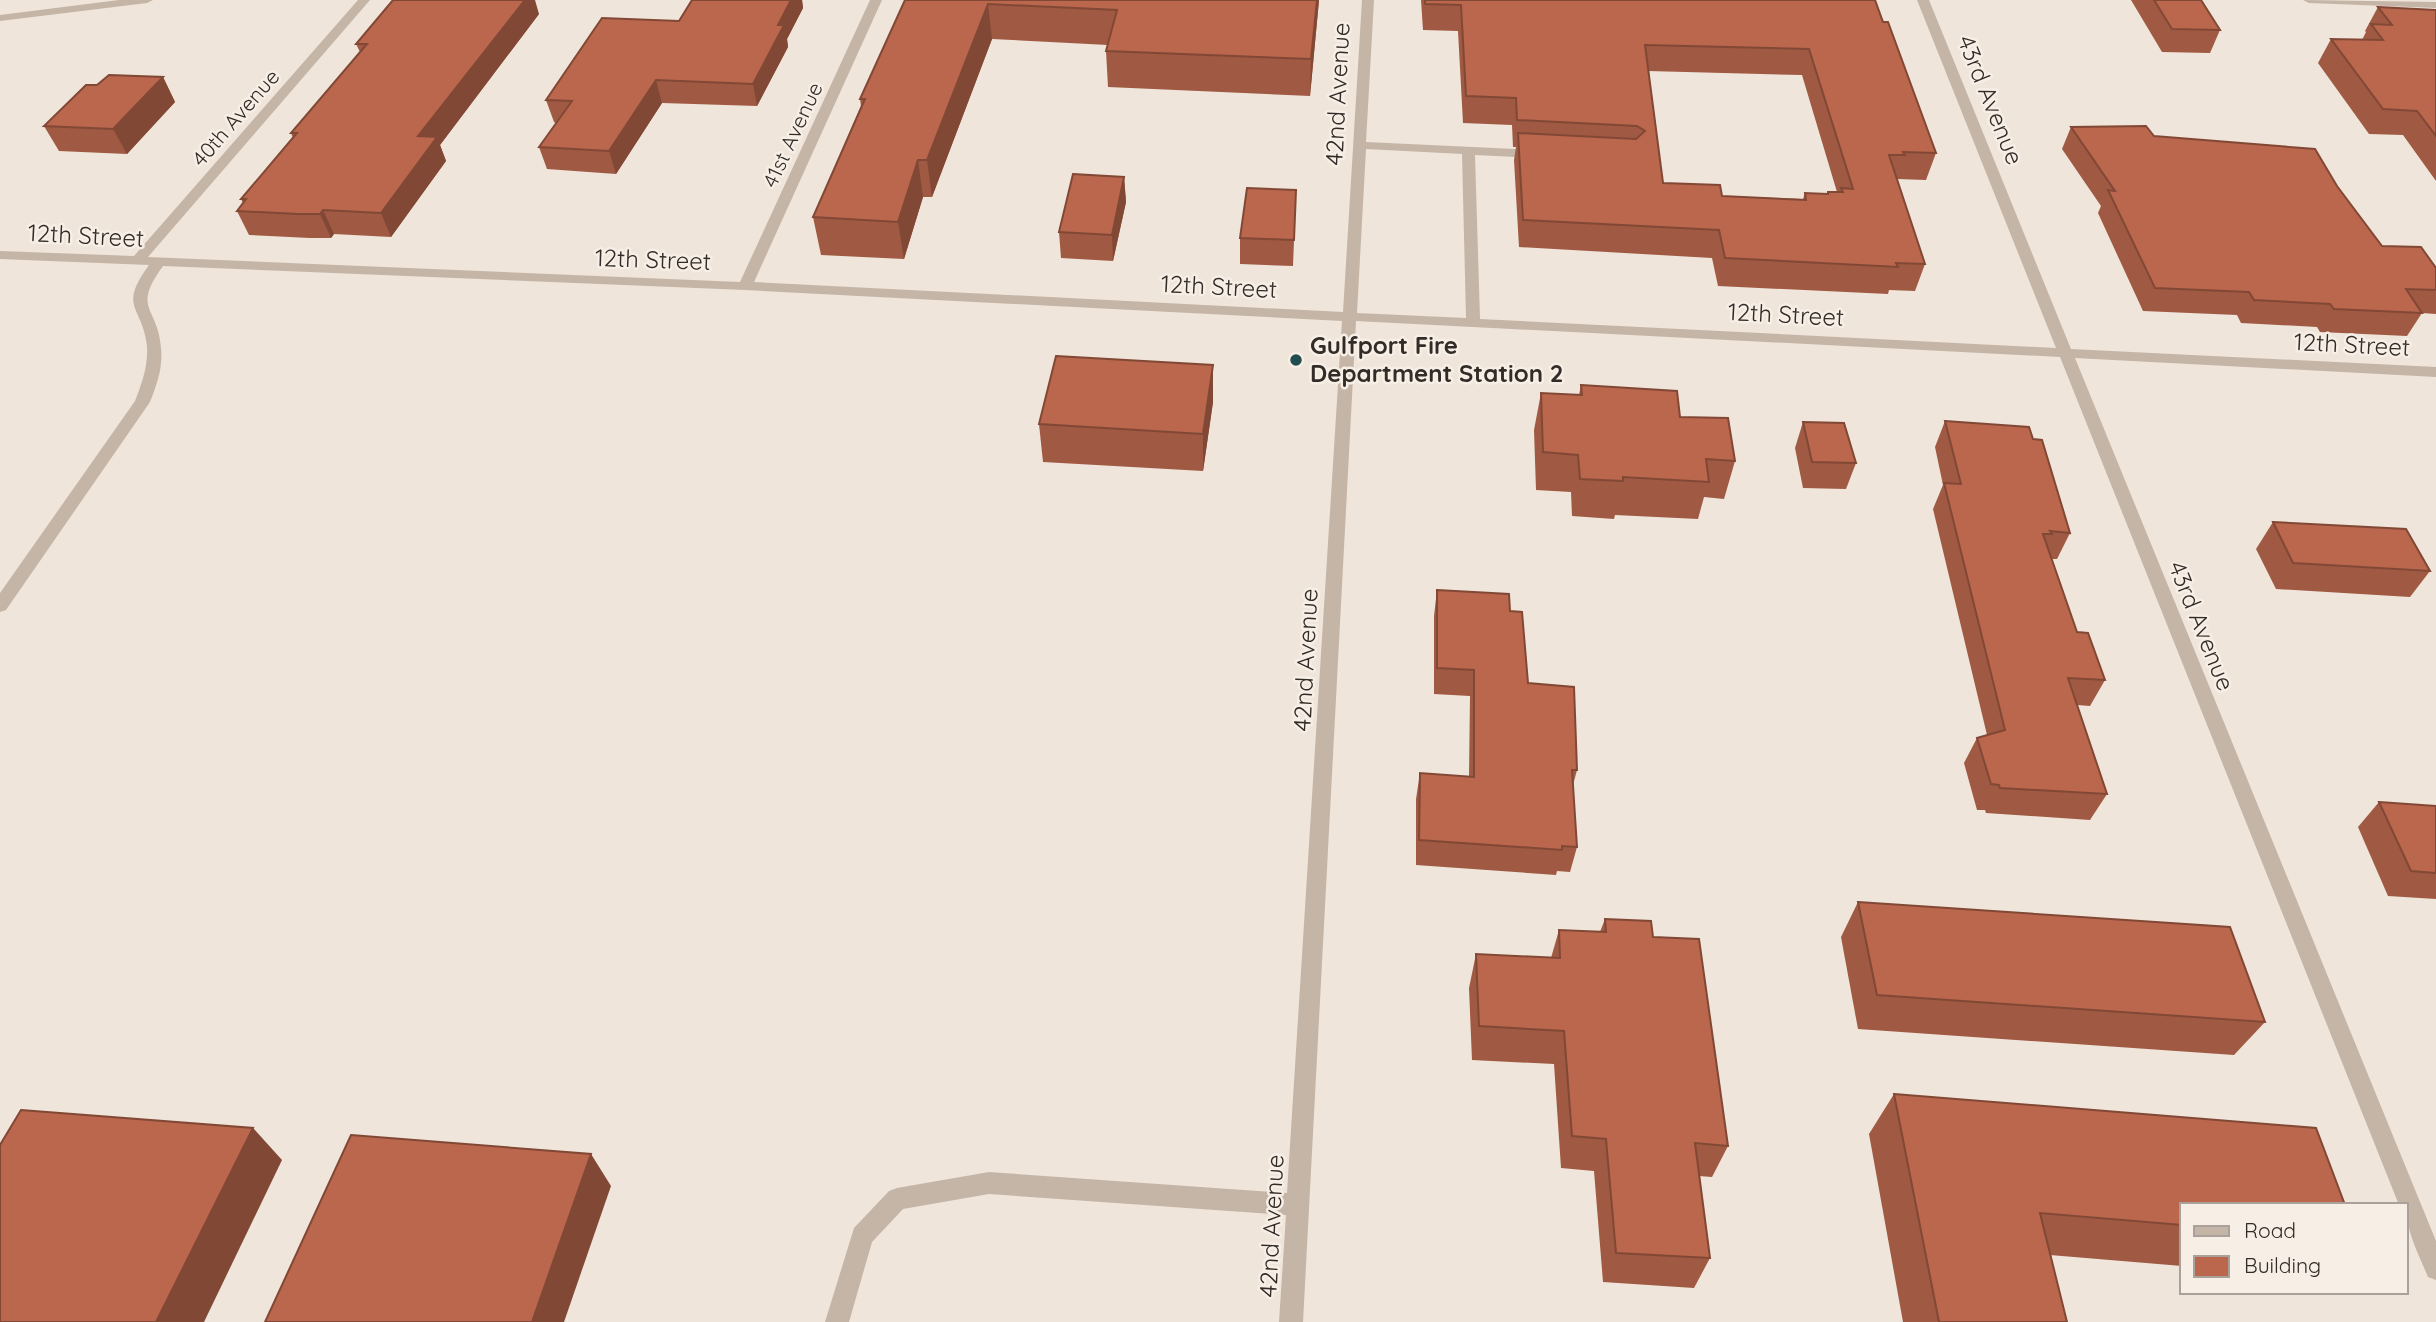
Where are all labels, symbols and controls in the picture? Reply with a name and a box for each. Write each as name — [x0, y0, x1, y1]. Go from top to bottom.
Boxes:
street label: 42nd Avenue — [1318, 22, 1356, 166]
street label: 43rd Avenue — [1951, 30, 2031, 169]
street label: 40th Avenue — [186, 63, 284, 171]
street label: 41st Avenue — [756, 78, 828, 191]
street label: 12th Street — [27, 217, 145, 253]
street label: 12th Street — [594, 242, 712, 276]
street label: 12th Street — [1160, 268, 1278, 304]
street label: 12th Street — [1727, 296, 1845, 332]
street label: 12th Street — [2293, 326, 2411, 362]
place label: Gulfport Fire Department Station 2 — [1310, 330, 1563, 388]
marker: Gulfport Fire Department Station 2 — [1288, 352, 1304, 368]
street label: 43rd Avenue — [2162, 556, 2242, 695]
street label: 42nd Avenue — [1286, 588, 1324, 732]
street label: 42nd Avenue — [1252, 1154, 1290, 1298]
legend — [2180, 1203, 2408, 1294]
text: Road — [2244, 1217, 2296, 1243]
text: Building — [2244, 1252, 2321, 1278]

